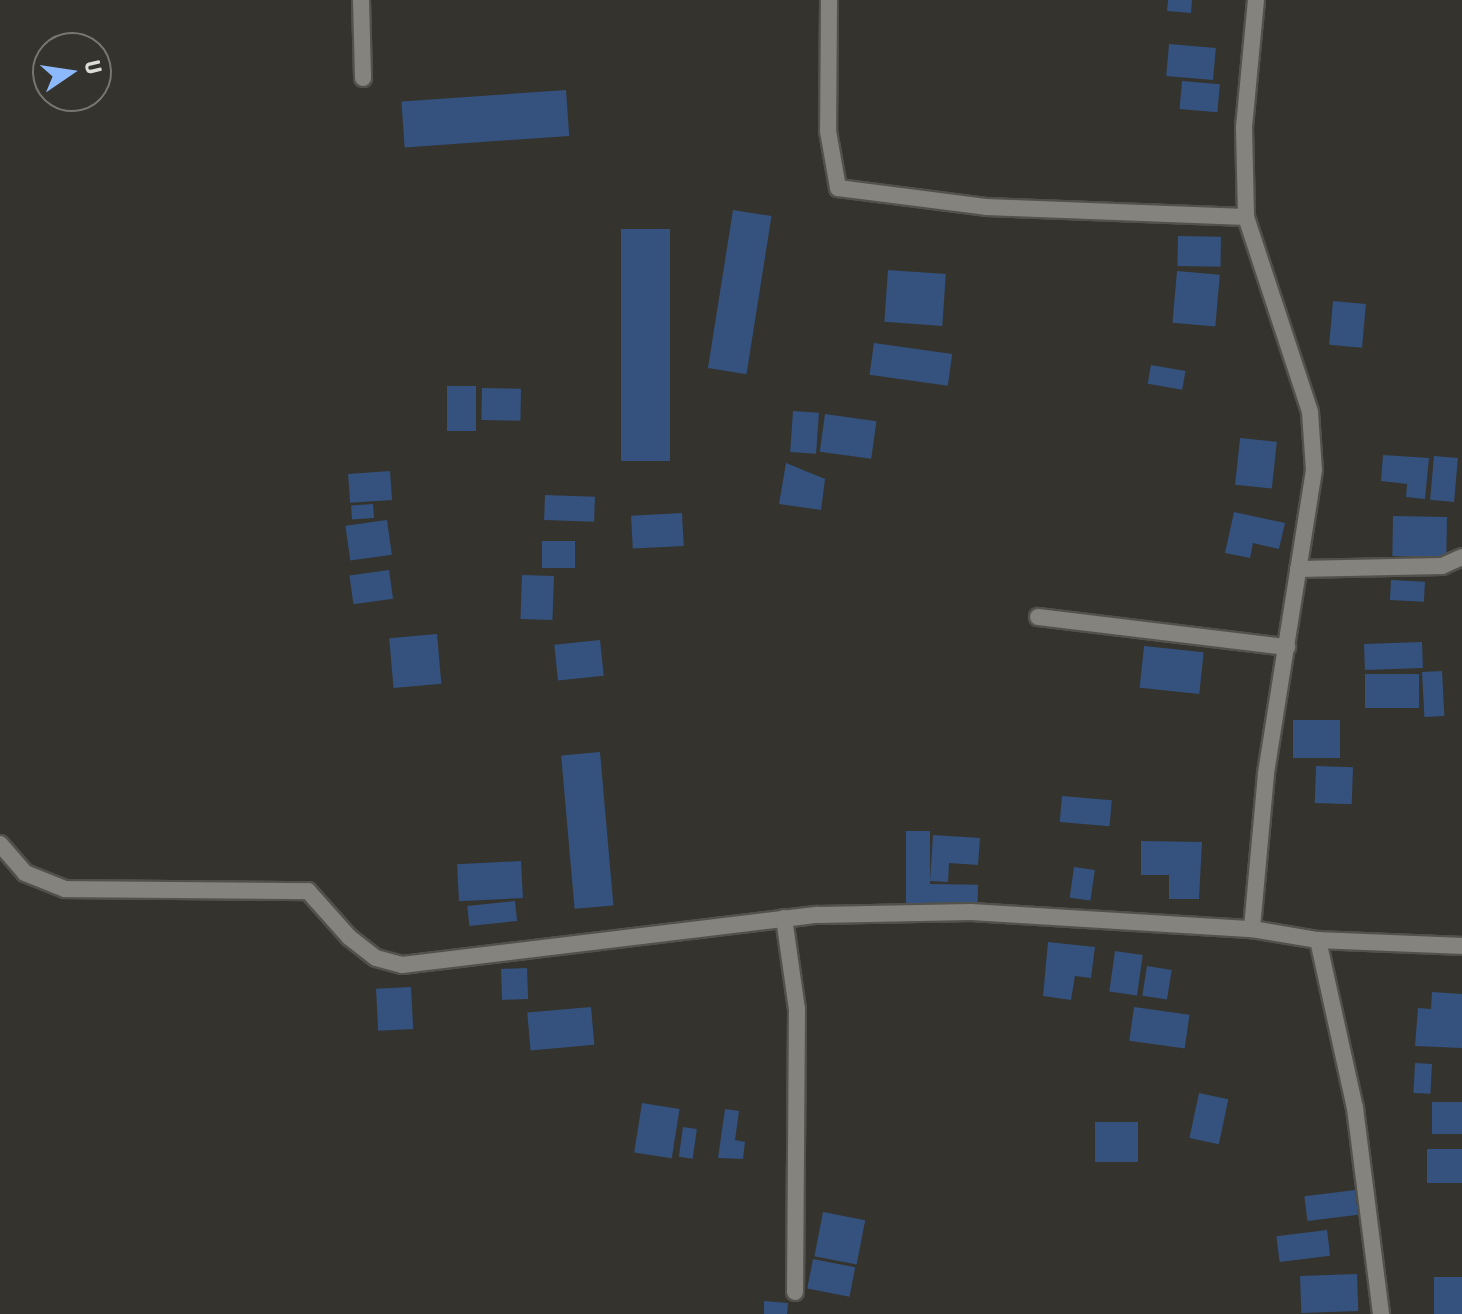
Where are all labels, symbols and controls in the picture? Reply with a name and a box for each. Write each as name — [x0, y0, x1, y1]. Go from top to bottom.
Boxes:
north arrow — [32, 32, 112, 112]
text: U — [79, 58, 108, 76]

